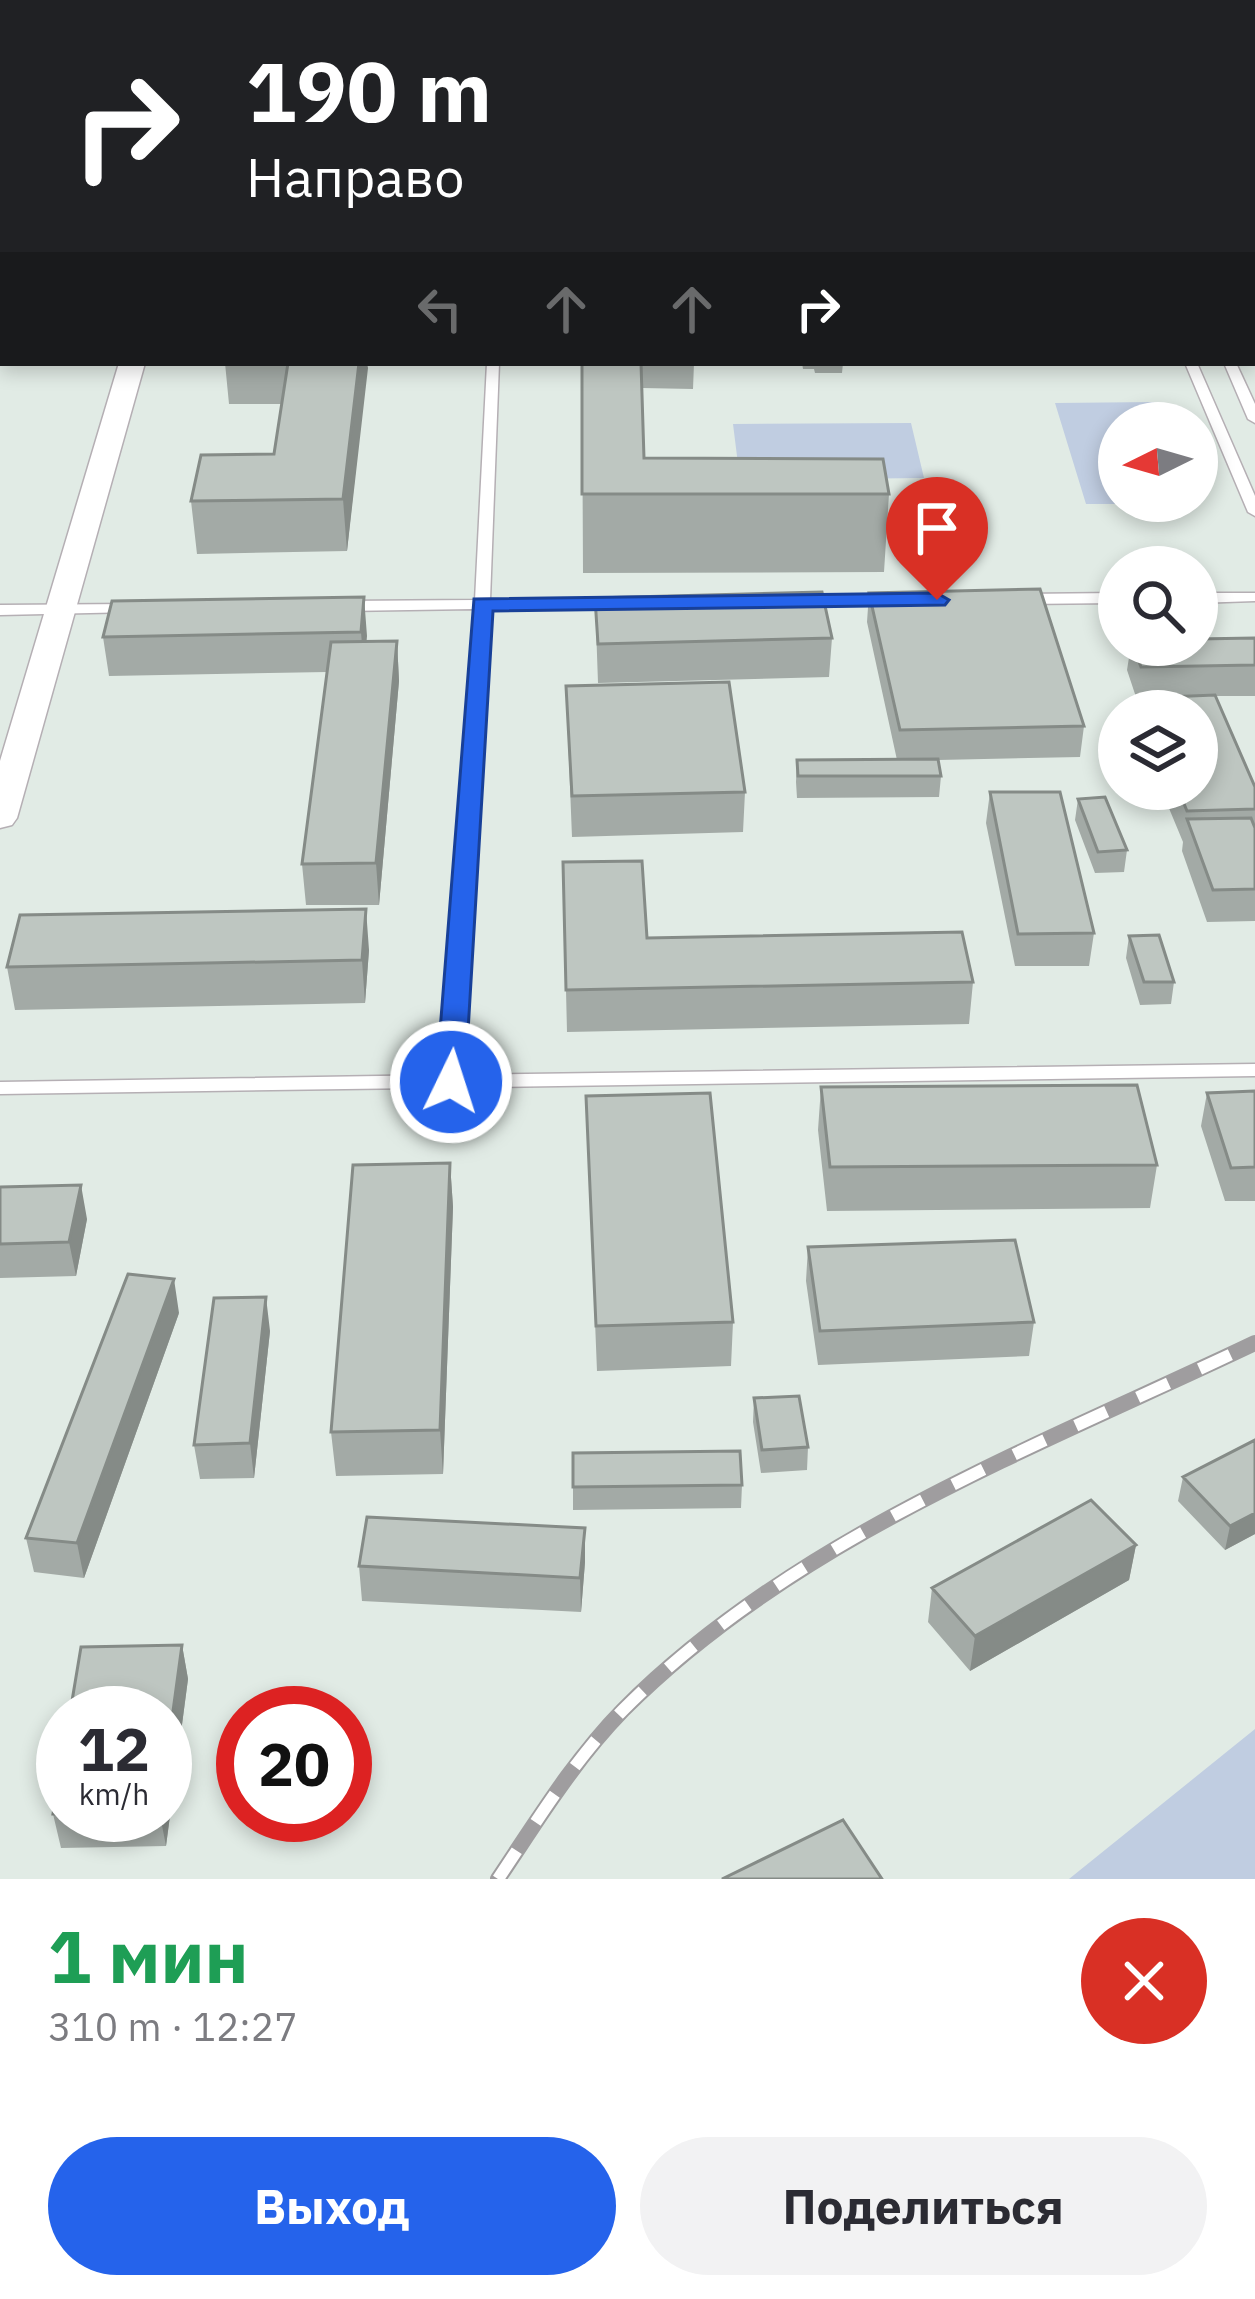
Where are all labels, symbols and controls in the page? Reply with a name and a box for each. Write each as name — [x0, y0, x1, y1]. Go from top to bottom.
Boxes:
text: 190 m — [246, 36, 492, 145]
icon: right — [48, 48, 204, 204]
text: Направо — [246, 142, 464, 212]
icon: left — [407, 276, 473, 342]
icon: ahead — [533, 276, 599, 342]
icon: ahead — [659, 276, 725, 342]
icon: right — [785, 276, 851, 342]
north arrow — [1098, 402, 1218, 522]
map controls — [1098, 402, 1218, 810]
pin — [886, 477, 988, 600]
icon: arrive — [904, 495, 970, 561]
button: search — [1098, 546, 1218, 666]
button: layers — [1098, 690, 1218, 810]
position arrow — [388, 1019, 514, 1145]
speed limit sign: 20 — [216, 1686, 372, 1842]
text: 12 — [78, 1709, 150, 1788]
text: km/h — [79, 1774, 149, 1813]
text: 1 мин — [48, 1909, 249, 2003]
button: close — [1081, 1918, 1207, 2044]
text: 310 m · 12:27 — [48, 2001, 298, 2052]
button: Выход — [48, 2137, 616, 2275]
button: Поделиться — [640, 2137, 1207, 2275]

